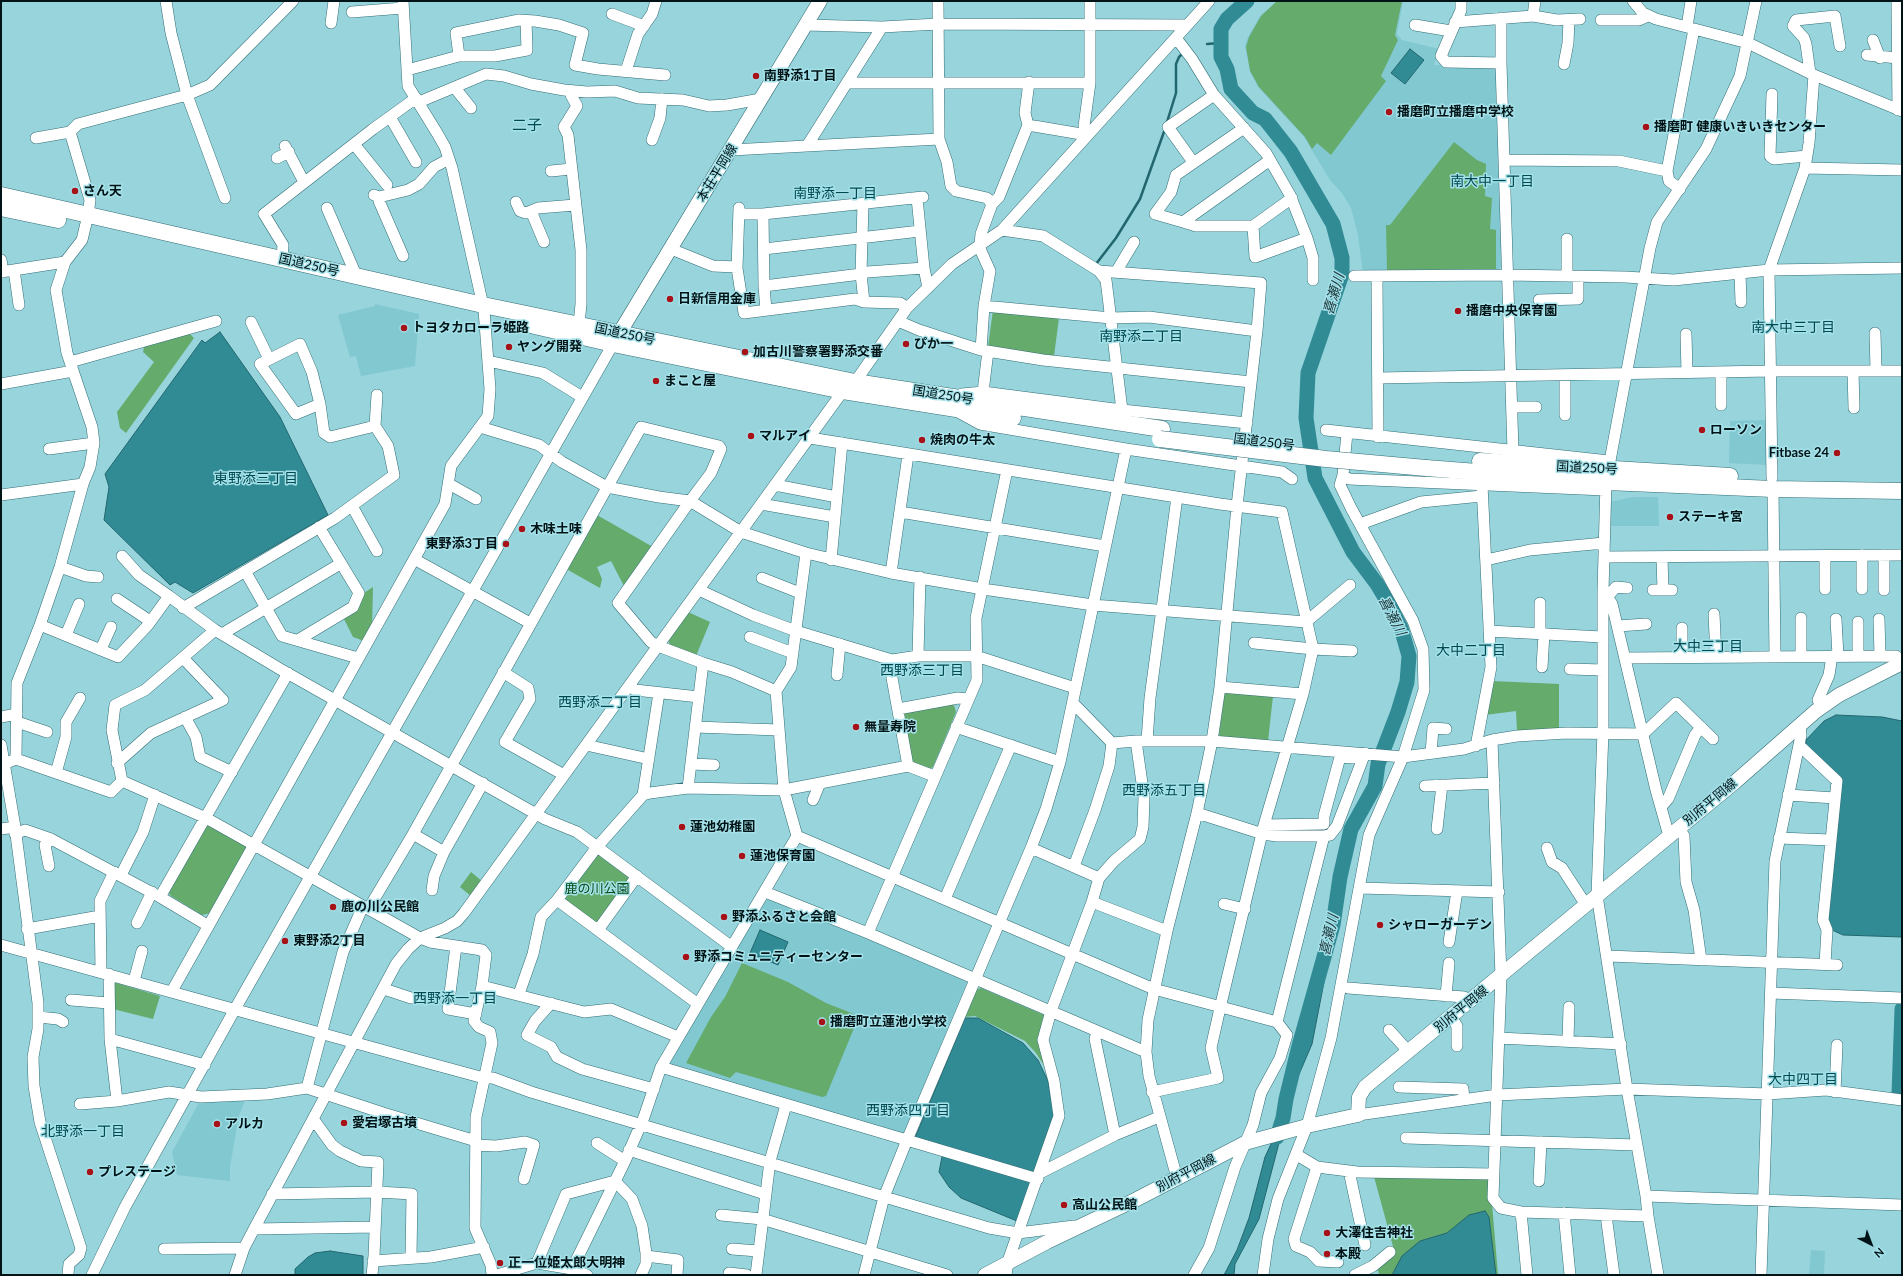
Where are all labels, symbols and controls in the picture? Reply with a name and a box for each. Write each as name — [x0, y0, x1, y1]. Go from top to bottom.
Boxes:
place label: 南野添1丁目 — [764, 68, 837, 84]
marker: 南野添1丁目 — [751, 71, 761, 81]
place label: 播磨町立播磨中学校 — [1397, 104, 1514, 120]
marker: 播磨町立播磨中学校 — [1384, 107, 1394, 117]
district label: 二子 — [512, 116, 542, 134]
place label: 播磨町 健康いきいきセンター — [1654, 119, 1826, 135]
marker: 播磨町 健康いきいきセンター — [1641, 122, 1651, 132]
street label: 本荘平岡線 — [694, 141, 740, 205]
district label: 南大中一丁目 — [1450, 173, 1534, 189]
place label: さん天 — [83, 183, 122, 199]
district label: 南野添一丁目 — [793, 185, 877, 201]
marker: さん天 — [70, 186, 80, 196]
street label: 国道250号 — [277, 250, 341, 280]
water label: 喜瀬川 — [1320, 271, 1348, 317]
place label: 日新信用金庫 — [678, 291, 756, 307]
marker: 日新信用金庫 — [665, 294, 675, 304]
place label: 播磨中央保育園 — [1466, 303, 1557, 319]
marker: 播磨中央保育園 — [1453, 306, 1463, 316]
district label: 南大中三丁目 — [1751, 319, 1835, 335]
place label: トヨタカローラ姫路 — [412, 320, 529, 336]
street label: 国道250号 — [593, 320, 657, 348]
marker: トヨタカローラ姫路 — [399, 323, 409, 333]
district label: 南野添二丁目 — [1099, 328, 1183, 344]
place label: ぴか一 — [914, 336, 953, 352]
place label: ヤング開発 — [517, 339, 582, 355]
marker: ぴか一 — [901, 339, 911, 349]
marker: ヤング開発 — [504, 342, 514, 352]
place label: 加古川警察署野添交番 — [753, 344, 883, 360]
marker: 加古川警察署野添交番 — [740, 347, 750, 357]
place label: まこと屋 — [664, 373, 716, 389]
marker: まこと屋 — [651, 376, 661, 386]
street label: 国道250号 — [911, 382, 975, 408]
place label: ローソン — [1710, 422, 1762, 438]
marker: ローソン — [1697, 425, 1707, 435]
place label: マルアイ — [759, 428, 811, 444]
marker: マルアイ — [746, 431, 756, 441]
street label: 国道250号 — [1232, 431, 1296, 453]
place label: 焼肉の牛太 — [930, 432, 995, 448]
marker: 焼肉の牛太 — [917, 435, 927, 445]
place label: Fitbase 24 — [1769, 445, 1829, 461]
marker: Fitbase 24 — [1832, 448, 1842, 458]
street label: 国道250号 — [1556, 459, 1618, 477]
district label: 東野添三丁目 — [214, 470, 298, 486]
place label: ステーキ宮 — [1678, 509, 1743, 525]
marker: ステーキ宮 — [1665, 512, 1675, 522]
place label: 木味土味 — [530, 521, 582, 537]
marker: 木味土味 — [517, 524, 527, 534]
place label: 東野添3丁目 — [425, 536, 498, 552]
marker: 東野添3丁目 — [501, 539, 511, 549]
water label: 喜瀬川 — [1375, 593, 1409, 639]
district label: 大中三丁目 — [1673, 638, 1743, 654]
district label: 大中二丁目 — [1436, 642, 1506, 658]
district label: 西野添三丁目 — [880, 662, 964, 678]
district label: 西野添二丁目 — [558, 694, 642, 710]
place label: 無量寿院 — [864, 719, 916, 735]
marker: 無量寿院 — [851, 722, 861, 732]
street label: 別府平岡線 — [1680, 775, 1740, 829]
district label: 西野添五丁目 — [1122, 782, 1206, 798]
place label: 蓮池幼稚園 — [690, 819, 755, 835]
marker: 蓮池幼稚園 — [677, 822, 687, 832]
place label: 蓮池保育園 — [750, 848, 815, 864]
marker: 蓮池保育園 — [737, 851, 747, 861]
park label: 鹿の川公園 — [565, 881, 629, 897]
place label: 鹿の川公民館 — [341, 899, 419, 915]
marker: 鹿の川公民館 — [328, 902, 338, 912]
place label: 野添ふるさと会館 — [732, 909, 836, 925]
marker: 野添ふるさと会館 — [719, 912, 729, 922]
water label: 喜瀬川 — [1316, 913, 1342, 957]
place label: シャローガーデン — [1388, 917, 1492, 933]
marker: シャローガーデン — [1375, 920, 1385, 930]
place label: 東野添2丁目 — [293, 933, 366, 949]
marker: 東野添2丁目 — [280, 936, 290, 946]
place label: 野添コミュニティーセンター — [694, 949, 863, 965]
marker: 野添コミュニティーセンター — [681, 952, 691, 962]
street label: 別府平岡線 — [1431, 982, 1491, 1036]
district label: 西野添一丁目 — [413, 990, 497, 1006]
place label: 播磨町立蓮池小学校 — [830, 1014, 947, 1030]
marker: 播磨町立蓮池小学校 — [817, 1017, 827, 1027]
district label: 大中四丁目 — [1768, 1071, 1838, 1087]
district label: 西野添四丁目 — [866, 1102, 950, 1118]
place label: 愛宕塚古墳 — [352, 1115, 417, 1131]
place label: アルカ — [225, 1116, 264, 1132]
marker: 愛宕塚古墳 — [339, 1118, 349, 1128]
marker: アルカ — [212, 1119, 222, 1129]
district label: 北野添一丁目 — [41, 1123, 125, 1139]
street label: 別府平岡線 — [1154, 1151, 1218, 1195]
place label: プレステージ — [98, 1164, 176, 1180]
marker: プレステージ — [85, 1167, 95, 1177]
place label: 高山公民館 — [1072, 1197, 1137, 1213]
marker: 高山公民館 — [1059, 1200, 1069, 1210]
north arrow — [1851, 1224, 1891, 1264]
place label: 大澤住吉神社 — [1335, 1225, 1413, 1241]
marker: 大澤住吉神社 — [1322, 1228, 1332, 1238]
place label: 本殿 — [1335, 1246, 1361, 1262]
text: N — [1872, 1246, 1887, 1261]
marker: 本殿 — [1322, 1249, 1332, 1259]
place label: 正一位姫太郎大明神 — [508, 1255, 625, 1271]
marker: 正一位姫太郎大明神 — [495, 1258, 505, 1268]

